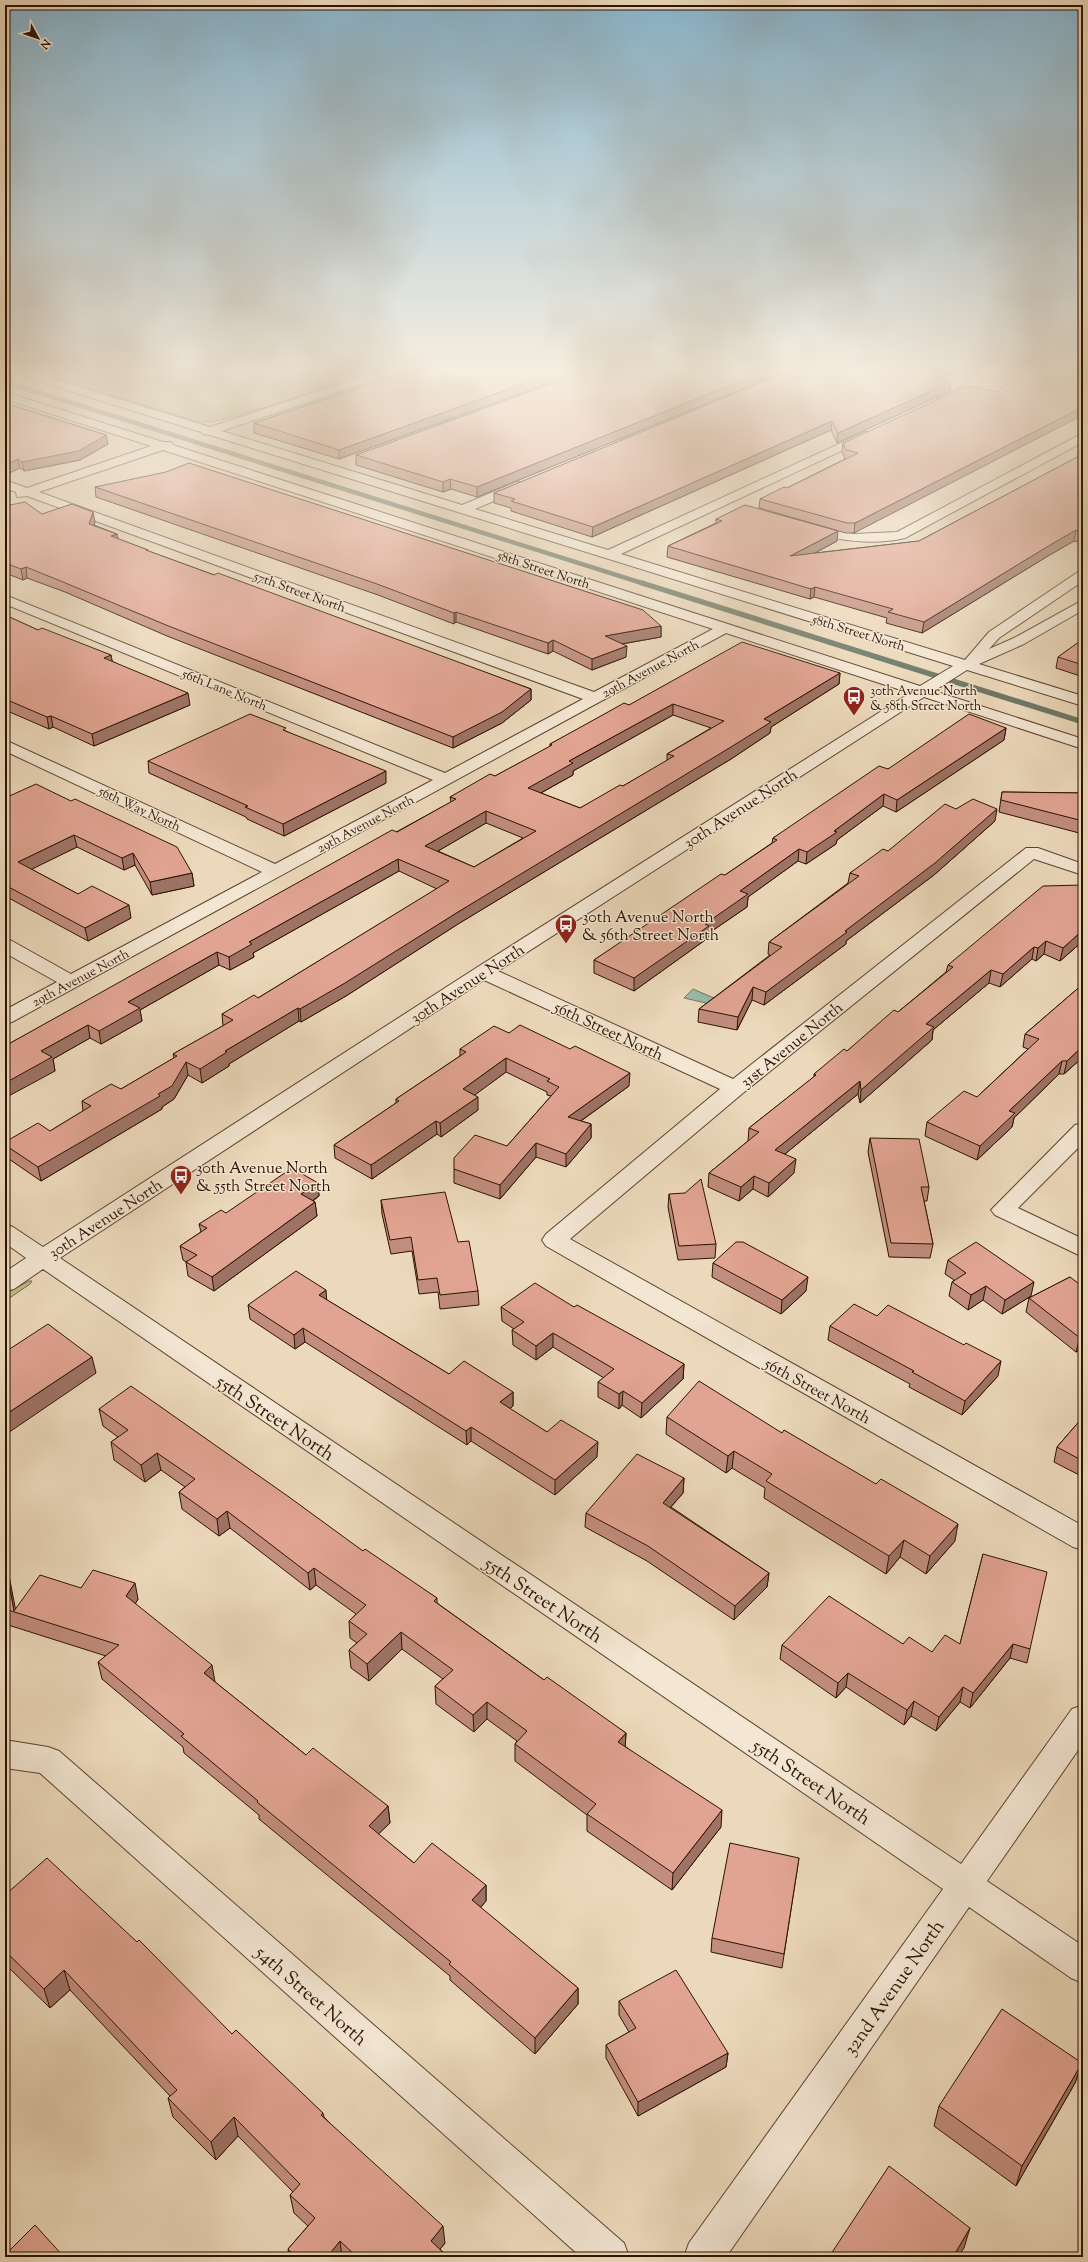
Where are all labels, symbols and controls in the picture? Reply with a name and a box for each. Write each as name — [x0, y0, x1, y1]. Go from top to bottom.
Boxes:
north arrow — [18, 18, 58, 58]
text: N — [36, 35, 54, 52]
street label: 58th Street North — [494, 547, 592, 594]
street label: 57th Street North — [250, 568, 348, 618]
street label: 58th Street North — [809, 611, 907, 657]
street label: 29th Avenue North — [599, 636, 703, 703]
street label: 56th Lane North — [178, 665, 270, 716]
place label: 30th Avenue North & 58th Street North — [870, 683, 982, 716]
bus stop icon: 30th Avenue North & 58th Street North — [841, 684, 867, 717]
street label: 30th Avenue North — [680, 764, 803, 856]
street label: 56th Way North — [94, 782, 183, 837]
street label: 29th Avenue North — [314, 791, 418, 858]
place label: 30th Avenue North & 56th Street North — [582, 907, 720, 948]
bus stop icon: 30th Avenue North & 56th Street North — [553, 912, 579, 945]
street label: 30th Avenue North — [407, 939, 530, 1031]
street label: 29th Avenue North — [29, 945, 133, 1012]
street label: 56th Street North — [548, 996, 667, 1068]
street label: 31st Avenue North — [736, 997, 849, 1095]
place label: 30th Avenue North & 55th Street North — [196, 1158, 331, 1199]
bus stop icon: 30th Avenue North & 55th Street North — [168, 1163, 194, 1196]
street label: 30th Avenue North — [45, 1174, 168, 1266]
street label: 56th Street North — [759, 1353, 875, 1431]
street label: 55th Street North — [209, 1369, 339, 1469]
street label: 55th Street North — [477, 1551, 607, 1651]
street label: 55th Street North — [745, 1733, 875, 1833]
street label: 32nd Avenue North — [838, 1915, 952, 2062]
street label: 54th Street North — [248, 1940, 372, 2053]

